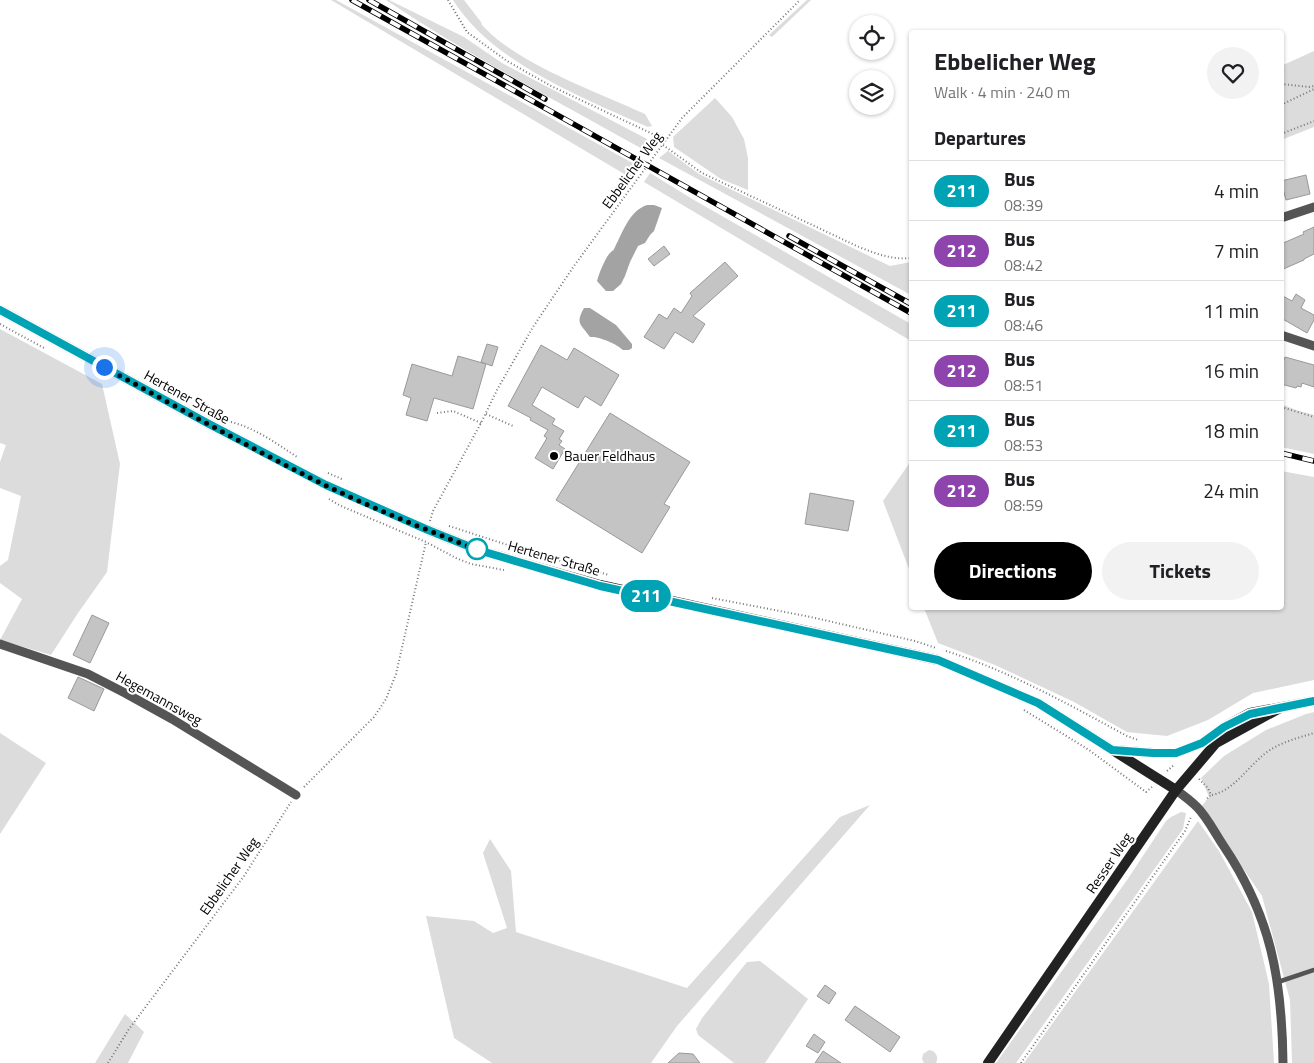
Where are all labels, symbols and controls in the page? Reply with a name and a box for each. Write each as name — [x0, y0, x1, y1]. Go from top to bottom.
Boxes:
map controls — [849, 15, 894, 115]
button: locate — [849, 15, 894, 60]
text: Ebbelicher Weg — [934, 43, 1096, 79]
button: heart — [1207, 47, 1259, 99]
button: layers — [849, 70, 894, 115]
text: Walk · 4 min · 240 m — [934, 80, 1070, 104]
text: Departures — [934, 123, 1026, 152]
street label: Ebbelicher Weg — [596, 127, 667, 213]
text: Bus — [1004, 164, 1035, 193]
text: 4 min — [1214, 176, 1259, 205]
text: 211 — [946, 177, 977, 204]
text: 08:39 — [1004, 193, 1043, 217]
text: Bus — [1004, 224, 1035, 253]
text: 7 min — [1214, 236, 1259, 265]
text: 212 — [946, 237, 977, 264]
text: 08:42 — [1004, 253, 1043, 277]
text: Bus — [1004, 284, 1035, 313]
text: 11 min — [1203, 296, 1259, 325]
text: 211 — [946, 297, 977, 324]
text: 08:46 — [1004, 313, 1043, 337]
text: Bus — [1004, 344, 1035, 373]
your location — [92, 355, 117, 380]
text: 16 min — [1203, 356, 1259, 385]
text: 212 — [946, 357, 977, 384]
street label: Hertener Straße — [141, 364, 234, 429]
text: 08:51 — [1004, 373, 1043, 397]
text: Bus — [1004, 404, 1035, 433]
text: 18 min — [1203, 416, 1259, 445]
text: 211 — [946, 417, 977, 444]
text: 08:53 — [1004, 433, 1043, 457]
place label: Bauer Feldhaus — [564, 445, 655, 466]
marker: Bauer Feldhaus — [548, 450, 560, 462]
text: Bus — [1004, 464, 1035, 493]
text: 24 min — [1203, 476, 1259, 505]
text: 212 — [946, 477, 977, 504]
text: 08:59 — [1004, 493, 1043, 517]
street label: Hertener Straße — [506, 534, 603, 581]
unlabelled marker — [466, 538, 488, 560]
button: Directions — [934, 542, 1092, 600]
button: Tickets — [1102, 542, 1259, 600]
line badge: 211 — [617, 580, 675, 612]
text: 211 — [631, 582, 661, 609]
street label: Hegemannsweg — [112, 665, 206, 730]
street label: Resser Weg — [1080, 828, 1137, 898]
street label: Ebbelicher Weg — [194, 832, 263, 919]

